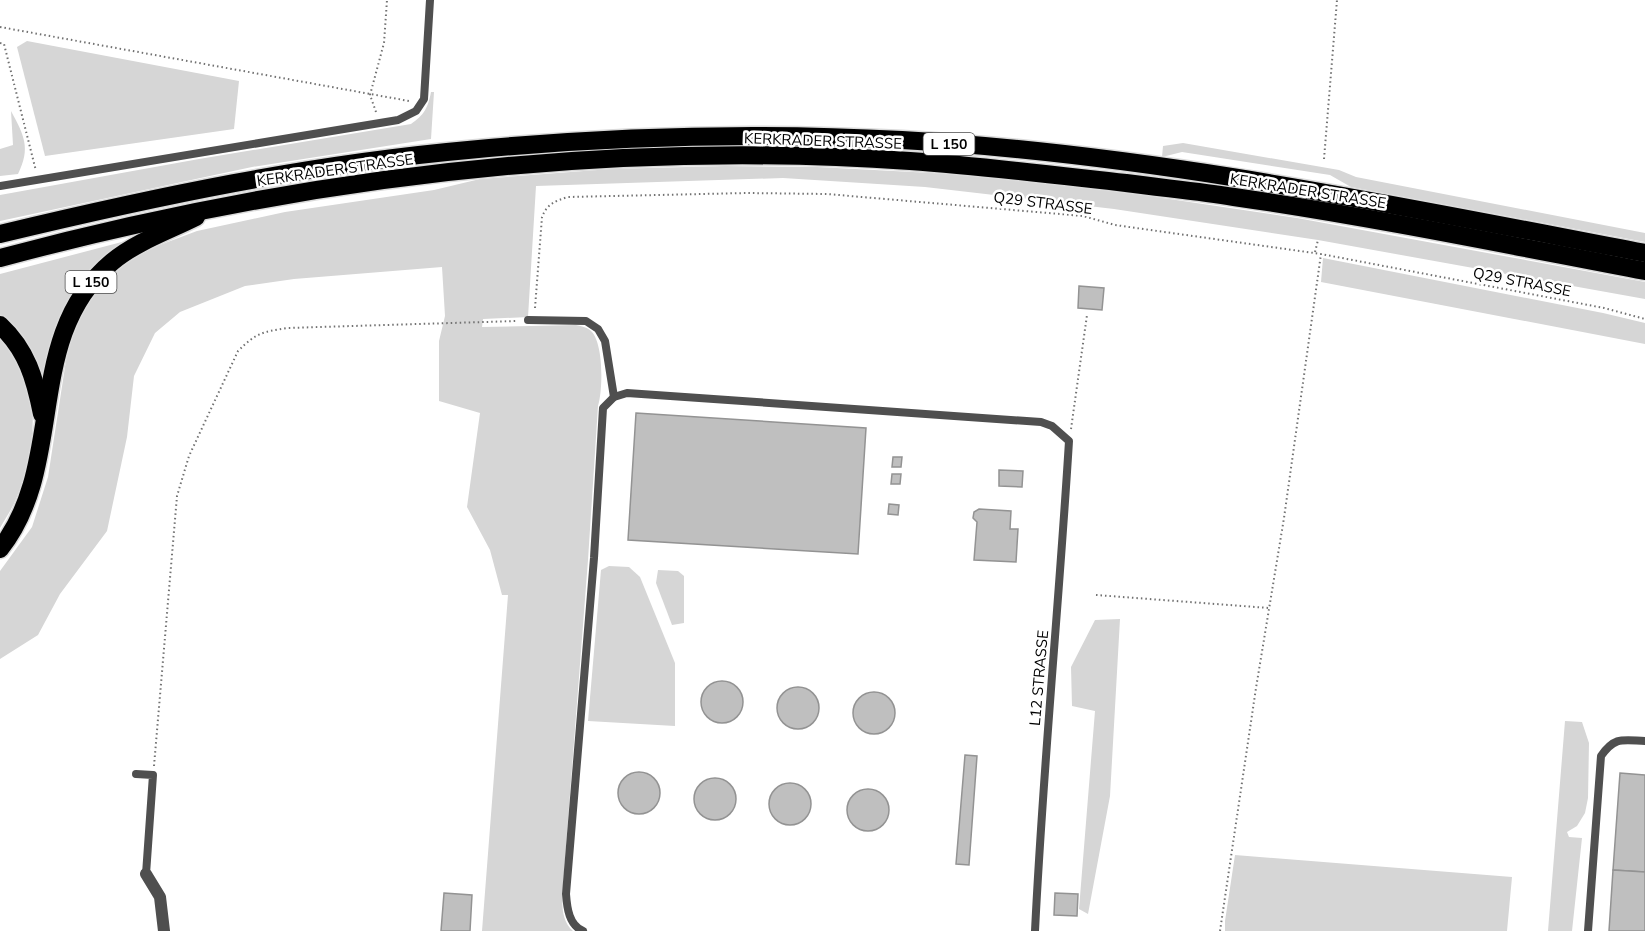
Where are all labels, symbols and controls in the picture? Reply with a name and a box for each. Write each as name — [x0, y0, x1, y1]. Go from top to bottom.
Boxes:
street label: KERKRADER STRASSE — [744, 128, 902, 154]
road number: L 150 — [924, 133, 974, 155]
street label: KERKRADER STRASSE — [255, 149, 415, 191]
street label: KERKRADER STRASSE — [1228, 169, 1388, 213]
street label: Q29 STRASSE — [993, 187, 1093, 219]
street label: Q29 STRASSE — [1471, 263, 1573, 301]
road number: L 150 — [66, 271, 116, 293]
street label: L12 STRASSE — [1025, 629, 1053, 727]

